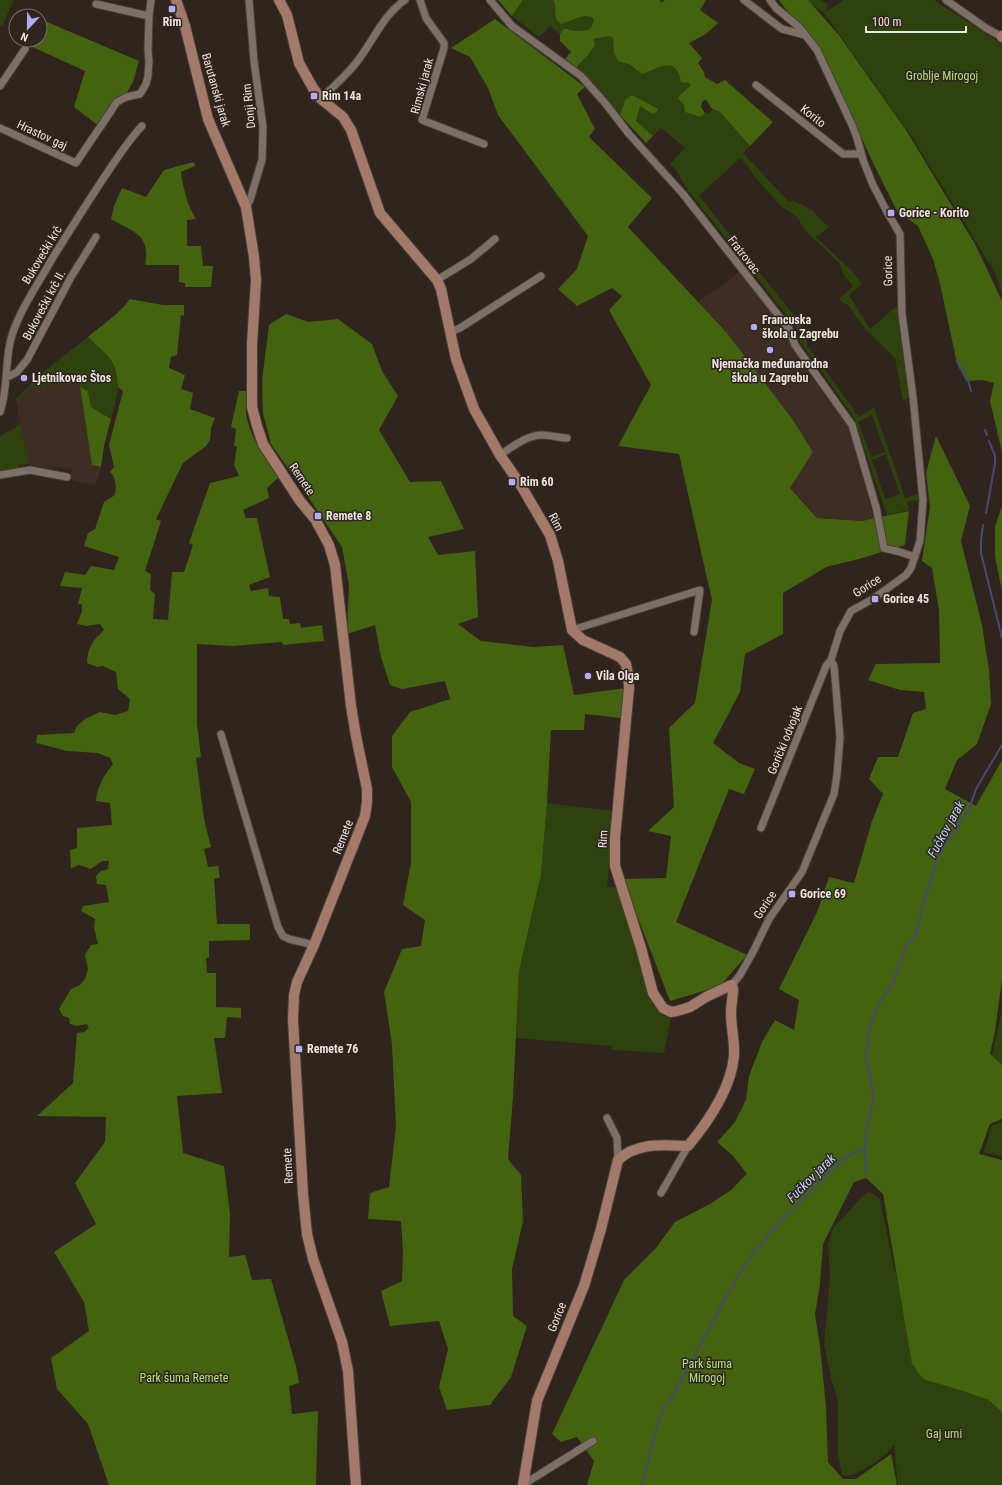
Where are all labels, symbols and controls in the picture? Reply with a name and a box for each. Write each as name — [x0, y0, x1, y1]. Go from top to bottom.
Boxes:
marker: Rim — [167, 4, 177, 14]
north arrow — [8, 8, 48, 48]
scale bar — [866, 8, 966, 34]
place label: Rim — [163, 15, 181, 29]
text: 100 m — [872, 15, 902, 29]
text: N — [19, 29, 30, 44]
street label: Barutanski jarak — [199, 51, 233, 129]
street label: Rimski jarak — [408, 56, 436, 116]
park label: Groblje Mirogoj — [906, 69, 978, 83]
street label: Donji Rim — [240, 83, 258, 129]
place label: Rim 14a — [322, 89, 361, 103]
marker: Rim 14a — [309, 91, 319, 101]
street label: Korito — [798, 102, 828, 130]
street label: Hrastov gaj — [15, 117, 69, 153]
place label: Gorice - Korito — [899, 206, 969, 220]
marker: Gorice - Korito — [886, 208, 896, 218]
street label: Bukovečki krč — [19, 223, 65, 287]
street label: Fratrovac — [725, 233, 763, 277]
street label: Gorice — [881, 255, 895, 286]
street label: Bukovečki krč II. — [20, 268, 68, 342]
place label: Francuska škola u Zagrebu — [762, 313, 839, 341]
marker: Francuska škola u Zagrebu — [749, 322, 759, 332]
marker: Njemačka međunarodna škola u Zagrebu — [765, 345, 775, 355]
place label: Njemačka međunarodna škola u Zagrebu — [712, 357, 829, 385]
place label: Ljetnikovac Štos — [32, 370, 112, 385]
marker: Ljetnikovac Štos — [19, 373, 29, 383]
street label: Remete — [286, 460, 318, 498]
place label: Rim 60 — [520, 475, 553, 489]
marker: Rim 60 — [507, 477, 517, 487]
place label: Remete 8 — [326, 509, 371, 523]
marker: Remete 8 — [313, 511, 323, 521]
street label: Rim — [546, 511, 566, 533]
street label: Gorice — [850, 572, 884, 600]
place label: Gorice 45 — [883, 592, 929, 606]
marker: Gorice 45 — [870, 594, 880, 604]
place label: Vila Olga — [596, 669, 640, 683]
marker: Vila Olga — [583, 671, 593, 681]
street label: Gorički odvojak — [765, 703, 805, 776]
water label: Fučkov jarak — [924, 798, 968, 860]
street label: Remete — [330, 817, 356, 856]
street label: Rim — [596, 830, 610, 848]
place label: Gorice 69 — [800, 887, 846, 901]
street label: Gorice — [751, 888, 779, 922]
marker: Gorice 69 — [787, 889, 797, 899]
place label: Remete 76 — [307, 1042, 358, 1056]
marker: Remete 76 — [294, 1044, 304, 1054]
street label: Remete — [280, 1147, 296, 1184]
water label: Fučkov jarak — [784, 1150, 839, 1205]
street label: Gorice — [545, 1300, 569, 1334]
park label: Park šuma Mirogoj — [682, 1357, 732, 1385]
park label: Park šuma Remete — [140, 1371, 229, 1385]
park label: Gaj urni — [926, 1427, 962, 1441]

